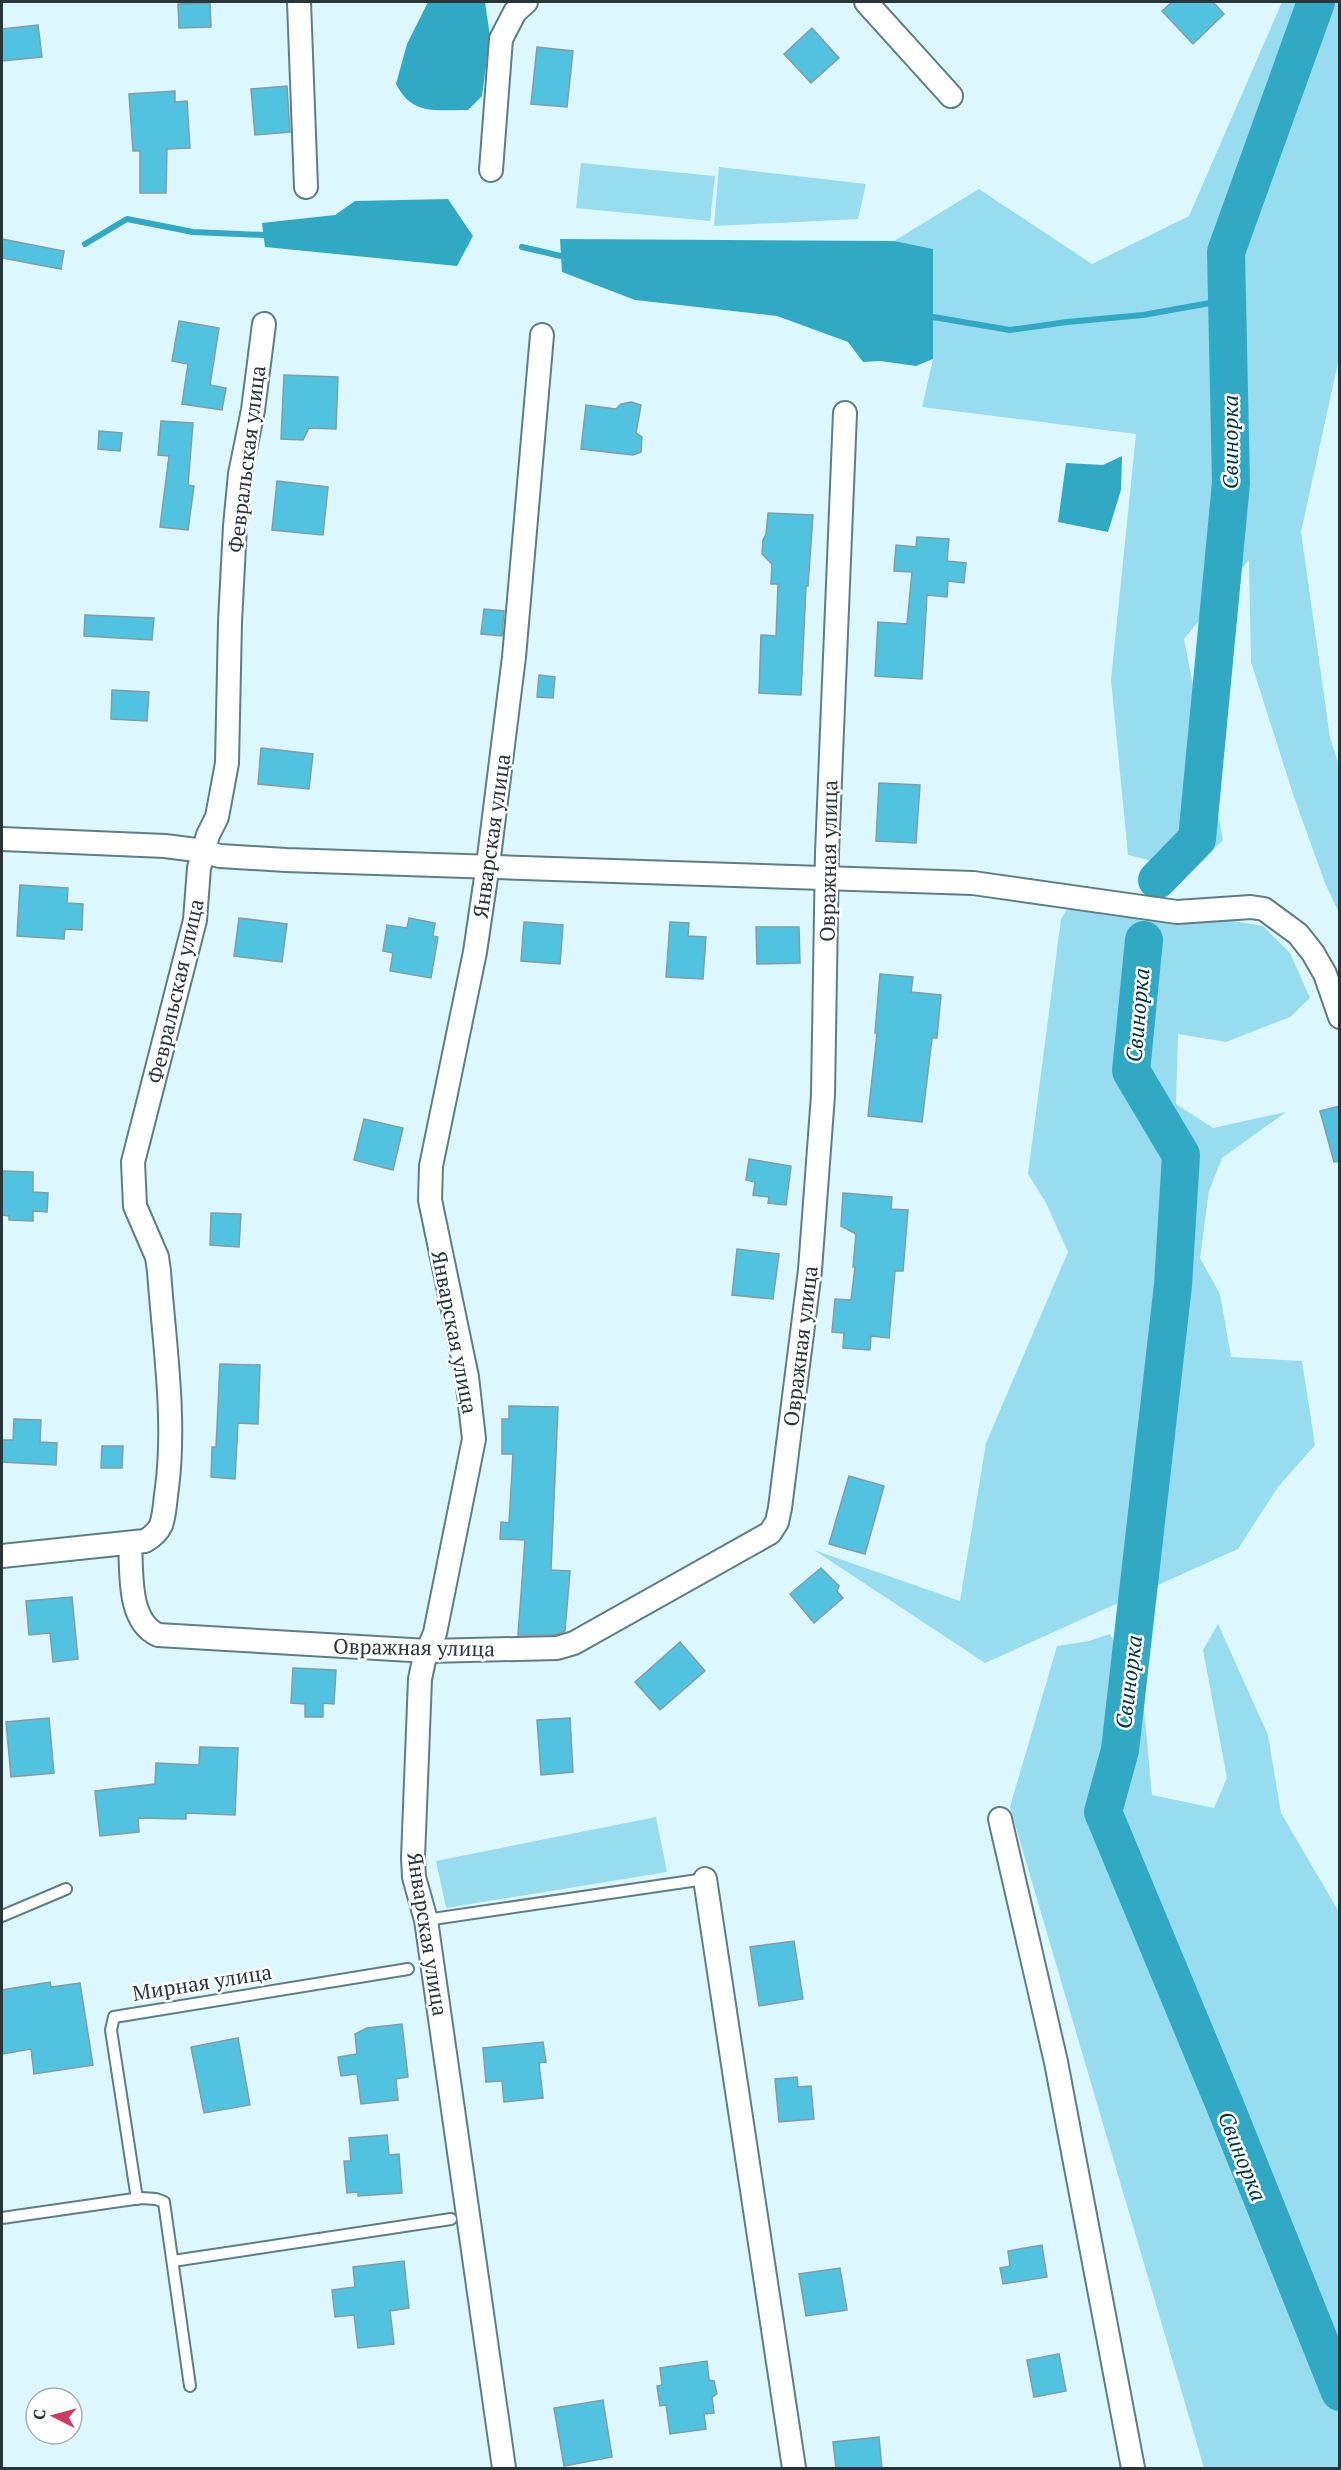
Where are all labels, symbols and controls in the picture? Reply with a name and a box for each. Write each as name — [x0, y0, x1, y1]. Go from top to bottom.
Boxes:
street label: Февральская улица — [221, 363, 271, 554]
water label: Свинорка — [1215, 395, 1244, 489]
street label: Январская улица — [466, 752, 516, 920]
street label: Овражная улица — [813, 779, 843, 942]
street label: Февральская улица — [140, 896, 210, 1086]
water label: Свинорка — [1118, 967, 1156, 1063]
street label: Январская улица — [425, 1248, 485, 1416]
street label: Овражная улица — [776, 1264, 824, 1428]
street label: Овражная улица — [333, 1632, 496, 1662]
water label: Свинорка — [1108, 1633, 1148, 1731]
street label: Январская улица — [401, 1850, 455, 2018]
street label: Мирная улица — [130, 1957, 274, 2007]
water label: Свинорка — [1212, 2107, 1274, 2205]
north arrow — [24, 2386, 84, 2446]
text: С — [28, 2408, 51, 2421]

